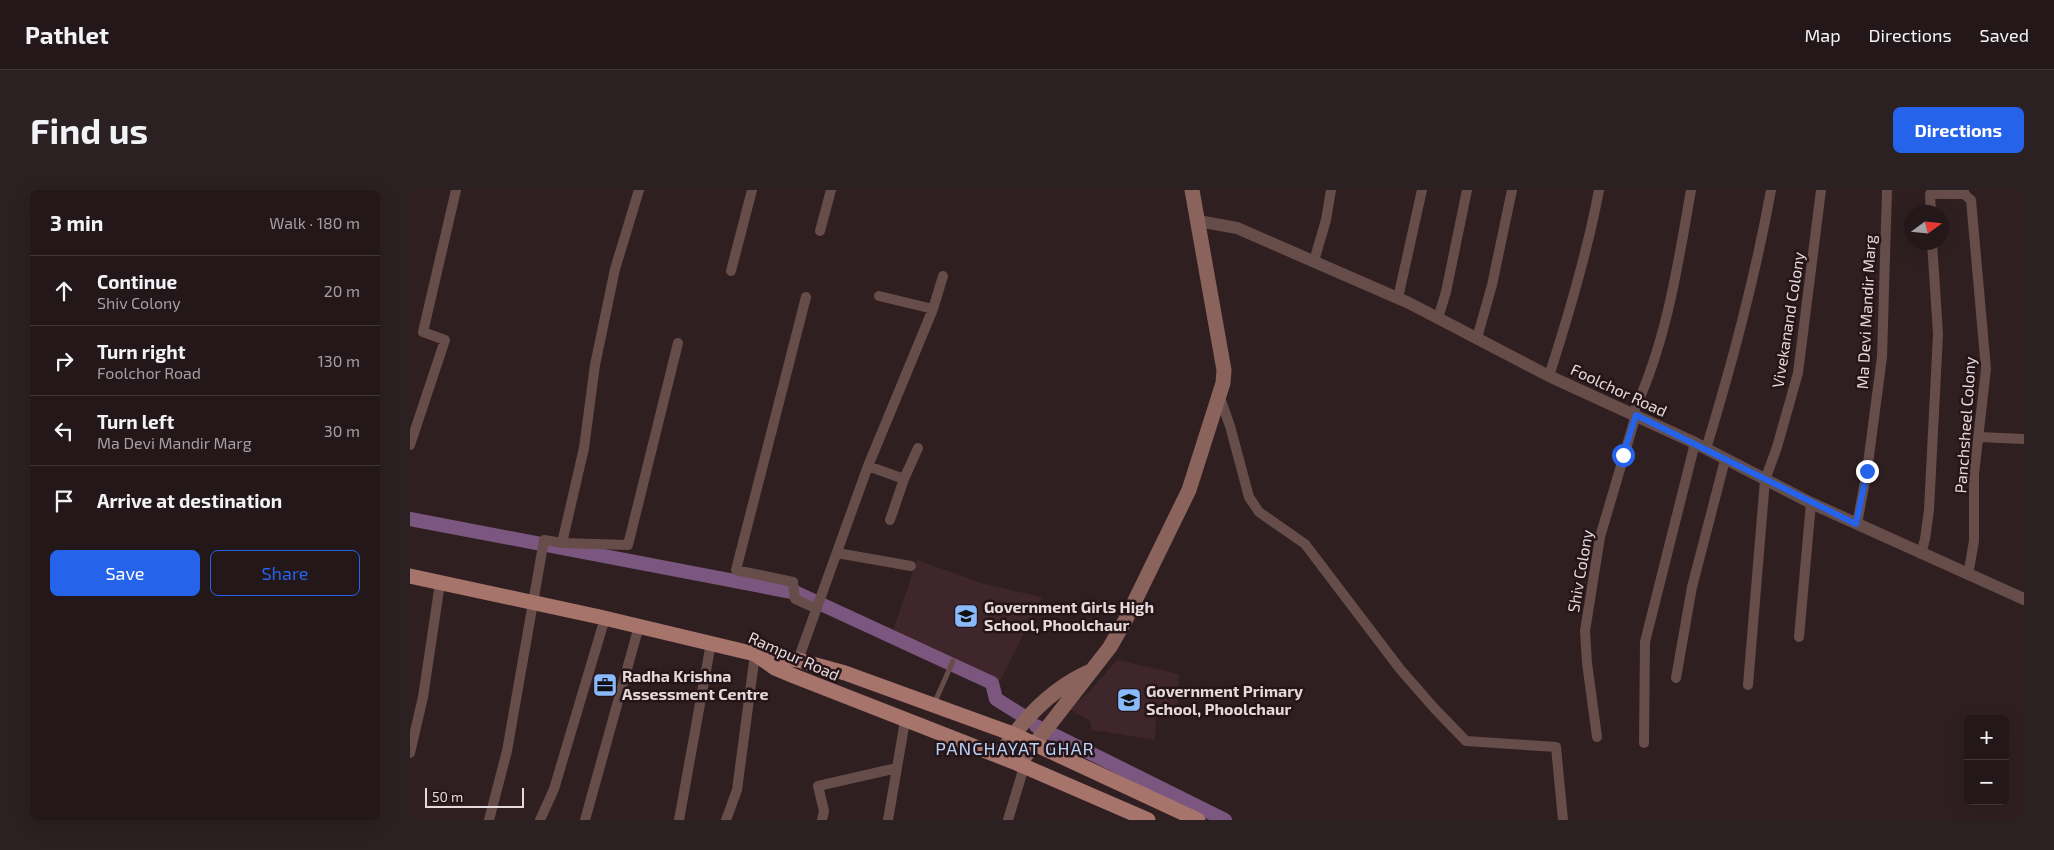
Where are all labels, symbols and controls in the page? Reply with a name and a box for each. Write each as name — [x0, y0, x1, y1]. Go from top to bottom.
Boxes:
text: Pathlet — [25, 20, 109, 49]
text: Map — [1804, 24, 1841, 46]
text: Directions — [1869, 24, 1952, 46]
text: Saved — [1980, 24, 2029, 46]
button: Directions — [1893, 107, 2024, 153]
text: Find us — [30, 109, 148, 151]
north arrow — [1904, 205, 1949, 250]
text: 3 min — [50, 210, 103, 235]
text: Walk · 180 m — [269, 213, 360, 232]
street label: Ma Devi Mandir Marg — [1852, 234, 1879, 390]
street label: Vivekanand Colony — [1767, 250, 1808, 389]
text: Continue — [97, 270, 177, 293]
icon: ahead — [50, 277, 78, 305]
text: 20 m — [324, 281, 360, 300]
text: Shiv Colony — [97, 293, 181, 312]
text: Turn right — [97, 340, 185, 363]
icon: right — [50, 347, 78, 375]
text: 130 m — [318, 351, 360, 370]
street label: Panchsheel Colony — [1950, 355, 1979, 494]
street label: Foolchor Road — [1568, 359, 1670, 420]
text: Foolchor Road — [97, 363, 201, 382]
text: Turn left — [97, 410, 174, 433]
icon: left — [50, 417, 78, 445]
text: 30 m — [324, 421, 360, 440]
text: Ma Devi Mandir Marg — [97, 433, 252, 452]
route start — [1612, 444, 1635, 467]
route end — [1856, 460, 1879, 483]
icon: arrive — [50, 487, 78, 515]
text: Arrive at destination — [97, 489, 282, 512]
street label: Shiv Colony — [1563, 528, 1596, 614]
button: Save — [50, 550, 200, 596]
button: Share — [210, 550, 360, 596]
place label: Government Girls High School, Phoolchaur — [984, 597, 1154, 634]
school or university icon: Government Girls High School, Phoolchaur — [953, 603, 979, 629]
street label: Rampur Road — [746, 627, 843, 684]
place label: Radha Krishna Assessment Centre — [622, 666, 769, 703]
office icon: Radha Krishna Assessment Centre — [592, 672, 618, 698]
place label: Government Primary School, Phoolchaur — [1146, 681, 1303, 718]
school or university icon: Government Primary School, Phoolchaur — [1116, 687, 1142, 713]
map controls — [1964, 715, 2009, 805]
button: + — [1964, 715, 2009, 760]
district label: PANCHAYAT GHAR — [935, 737, 1095, 759]
button: − — [1964, 760, 2009, 805]
scale bar — [425, 785, 524, 808]
text: 50 m — [432, 788, 463, 805]

